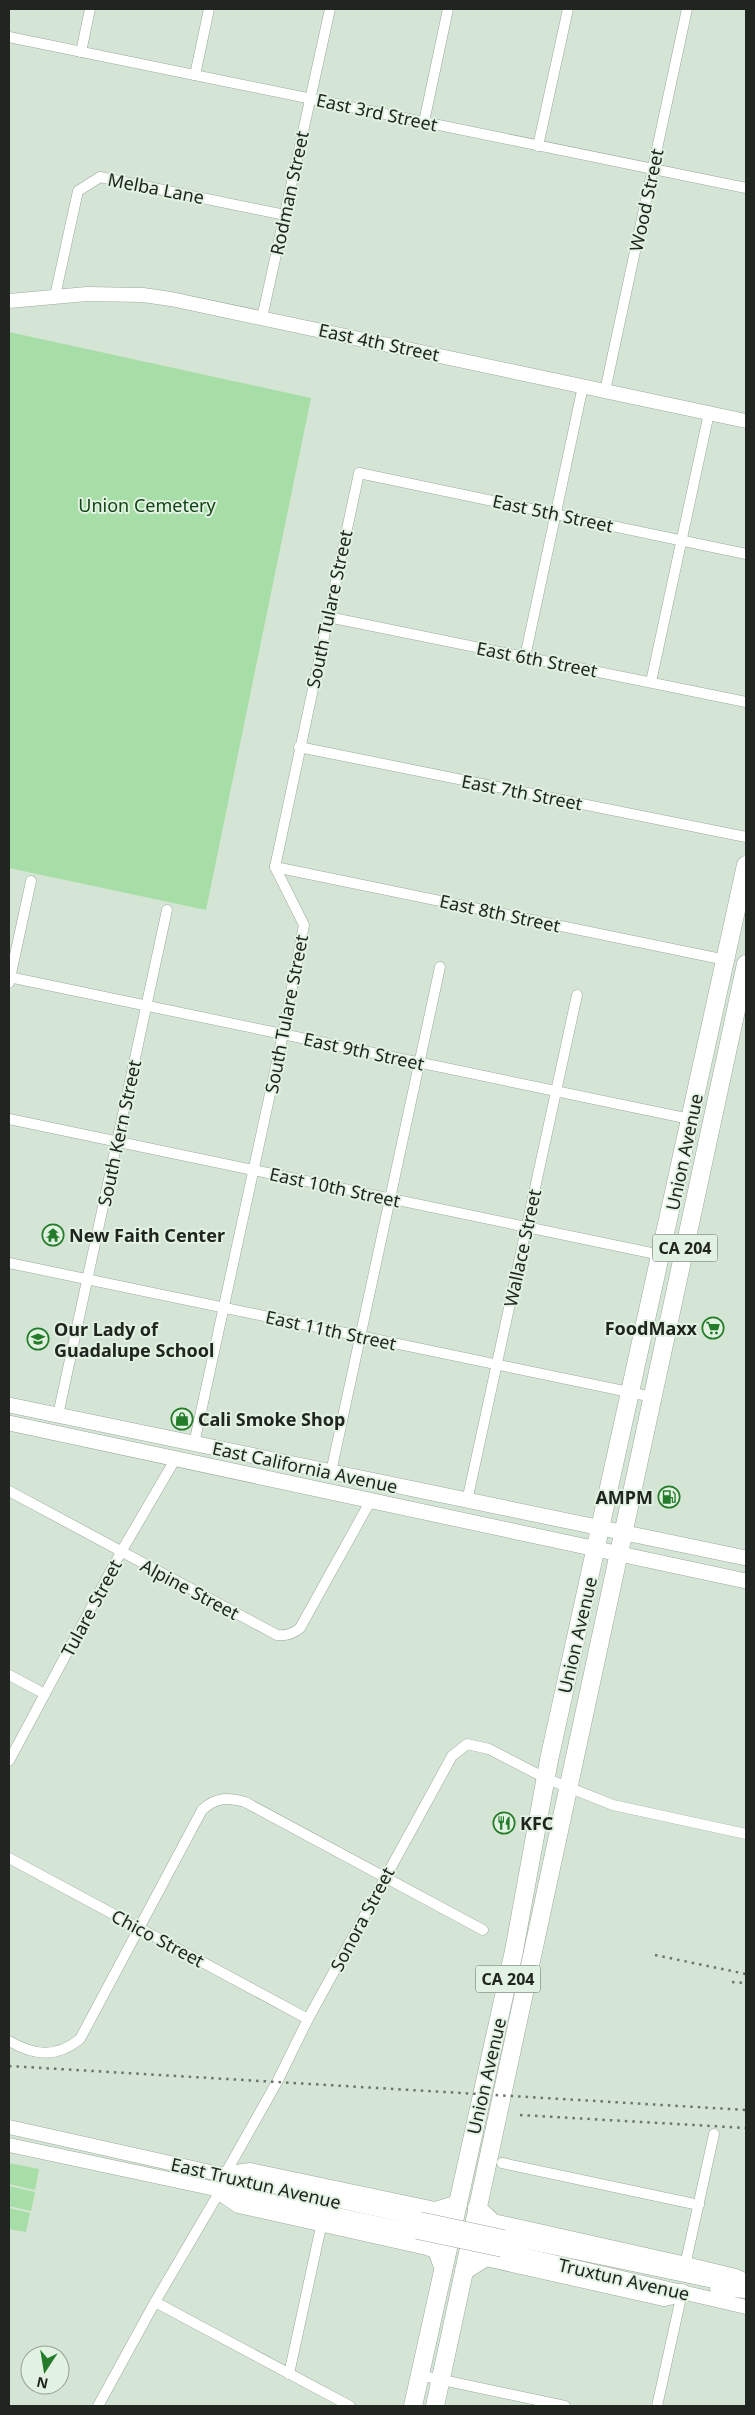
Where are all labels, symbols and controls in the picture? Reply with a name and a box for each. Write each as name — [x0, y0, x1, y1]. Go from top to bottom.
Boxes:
street label: East 3rd Street — [314, 87, 440, 137]
street label: Rodman Street — [264, 128, 314, 257]
street label: Wood Street — [623, 146, 669, 253]
street label: Melba Lane — [106, 167, 206, 209]
street label: East 4th Street — [316, 318, 442, 367]
street label: East 5th Street — [490, 489, 616, 538]
park label: Union Cemetery — [78, 493, 217, 517]
street label: South Tulare Street — [300, 527, 358, 690]
street label: East 6th Street — [474, 636, 600, 683]
street label: East 7th Street — [459, 769, 585, 816]
street label: East 8th Street — [437, 889, 563, 938]
street label: South Tulare Street — [259, 932, 313, 1095]
street label: East 9th Street — [301, 1027, 427, 1076]
street label: South Kern Street — [92, 1057, 146, 1208]
street label: Union Avenue — [660, 1091, 708, 1213]
street label: East 10th Street — [267, 1161, 403, 1213]
street label: Wallace Street — [498, 1187, 546, 1309]
temple icon: New Faith Center — [41, 1223, 65, 1247]
place label: New Faith Center — [69, 1223, 225, 1247]
road number: CA 204 — [652, 1234, 718, 1262]
street label: East 11th Street — [263, 1304, 399, 1356]
place label: FoodMaxx — [605, 1316, 698, 1340]
supermarket icon: FoodMaxx — [701, 1316, 725, 1340]
place label: Our Lady of Guadalupe School — [54, 1317, 214, 1362]
school or university icon: Our Lady of Guadalupe School — [26, 1327, 50, 1351]
shop icon: Cali Smoke Shop — [170, 1407, 194, 1431]
place label: Cali Smoke Shop — [198, 1407, 345, 1431]
street label: East California Avenue — [210, 1436, 400, 1498]
place label: AMPM — [595, 1485, 653, 1509]
fuel station icon: AMPM — [657, 1485, 681, 1509]
street label: Alpine Street — [137, 1553, 244, 1625]
street label: Tulare Street — [55, 1555, 127, 1661]
street label: Union Avenue — [552, 1574, 602, 1696]
restaurant icon: KFC — [492, 1811, 516, 1835]
place label: KFC — [520, 1811, 553, 1835]
street label: Sonora Street — [324, 1862, 400, 1975]
street label: Chico Street — [108, 1904, 209, 1973]
road number: CA 204 — [476, 1966, 540, 1992]
street label: Union Avenue — [461, 2015, 511, 2137]
street label: East Truxtun Avenue — [169, 2152, 343, 2214]
street label: Truxtun Avenue — [556, 2252, 692, 2306]
north arrow — [20, 2345, 70, 2395]
text: N — [35, 2373, 50, 2394]

